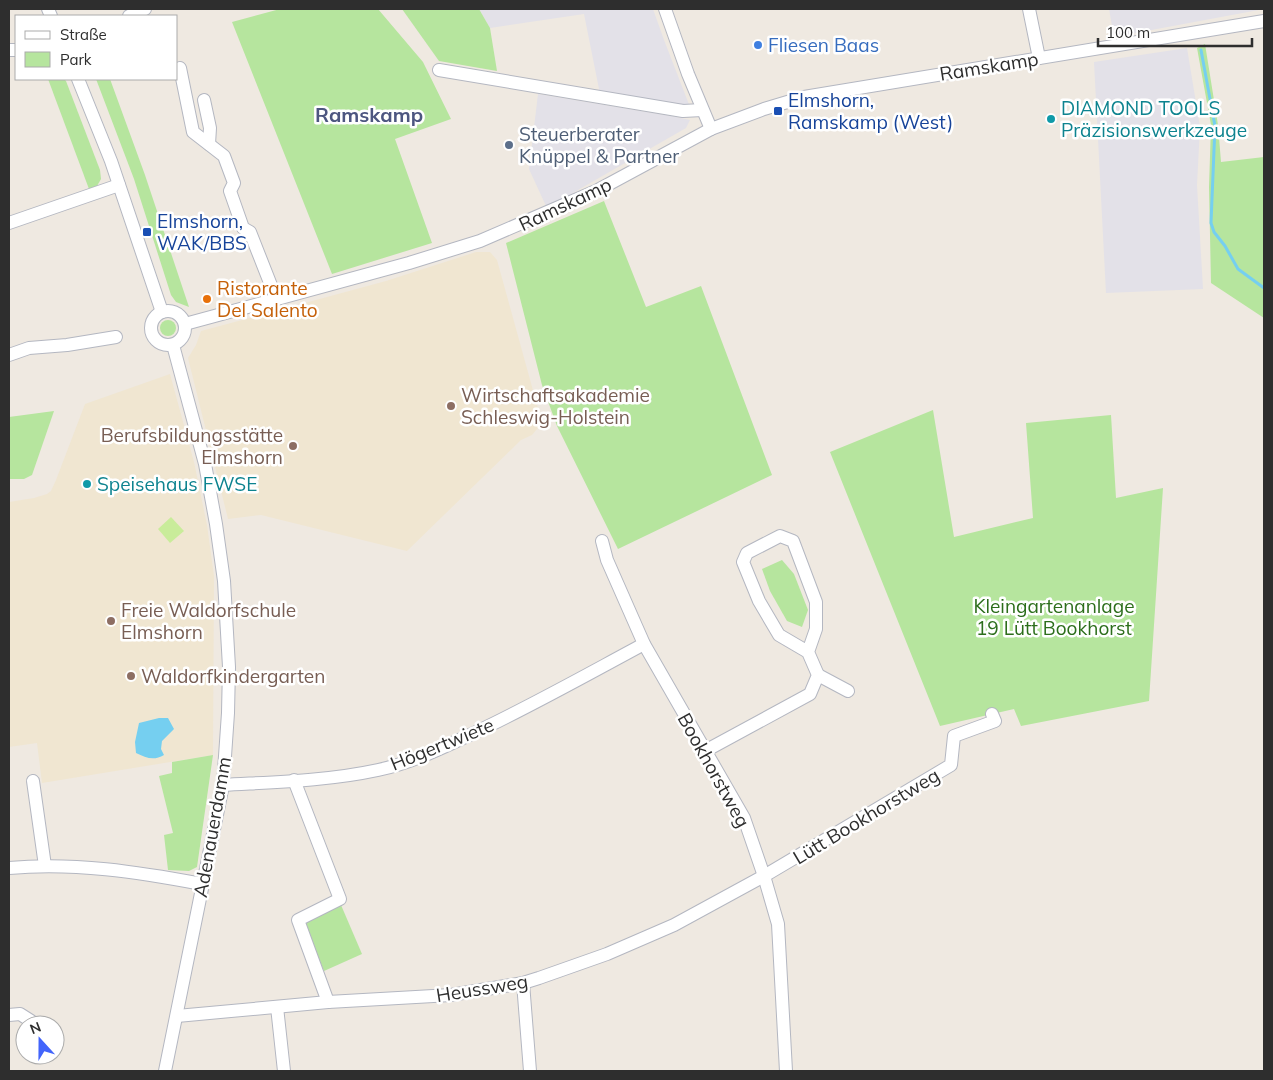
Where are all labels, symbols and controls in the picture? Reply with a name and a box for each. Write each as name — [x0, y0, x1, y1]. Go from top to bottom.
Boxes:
legend — [15, 15, 178, 80]
scale bar — [1098, 15, 1252, 47]
text: 100 m — [1106, 23, 1150, 42]
text: Straße — [60, 25, 107, 44]
place label: Fliesen Baas — [768, 33, 879, 57]
marker: Fliesen Baas — [752, 39, 764, 51]
street label: Ramskamp — [938, 46, 1040, 86]
text: Park — [60, 50, 92, 69]
place label: Elmshorn, Ramskamp (West) — [788, 88, 953, 134]
place label: DIAMOND TOOLS Präzisionswerkzeuge — [1061, 96, 1247, 142]
district label: Ramskamp — [315, 102, 423, 127]
marker: Elmshorn, Ramskamp (West) — [772, 105, 784, 117]
marker: DIAMOND TOOLS Präzisionswerkzeuge — [1045, 113, 1057, 125]
place label: Steuerberater Knüppel & Partner — [519, 122, 679, 168]
marker: Steuerberater Knüppel & Partner — [503, 139, 515, 151]
street label: Ramskamp — [515, 172, 615, 236]
place label: Elmshorn, WAK/BBS — [157, 209, 247, 255]
marker: Elmshorn, WAK/BBS — [141, 226, 153, 238]
place label: Ristorante Del Salento — [217, 276, 318, 322]
marker: Ristorante Del Salento — [201, 293, 213, 305]
place label: Wirtschaftsakademie Schleswig-Holstein — [461, 383, 650, 429]
marker: Wirtschaftsakademie Schleswig-Holstein — [445, 400, 457, 412]
place label: Berufsbildungsstätte Elmshorn — [101, 423, 283, 469]
marker: Berufsbildungsstätte Elmshorn — [287, 440, 299, 452]
place label: Speisehaus FWSE — [97, 472, 257, 496]
marker: Speisehaus FWSE — [81, 478, 93, 490]
park label: Kleingartenanlage 19 Lütt Bookhorst — [973, 594, 1135, 640]
place label: Freie Waldorfschule Elmshorn — [121, 598, 296, 644]
marker: Freie Waldorfschule Elmshorn — [105, 615, 117, 627]
place label: Waldorfkindergarten — [141, 664, 325, 688]
marker: Waldorfkindergarten — [125, 670, 137, 682]
street label: Bookhorstweg — [673, 708, 755, 832]
street label: Högertwiete — [387, 712, 497, 776]
street label: Adenauerdamm — [188, 755, 236, 899]
street label: Lütt Bookhorstweg — [788, 763, 944, 869]
street label: Heussweg — [434, 969, 530, 1007]
north arrow — [15, 1015, 65, 1065]
text: N — [27, 1018, 44, 1038]

